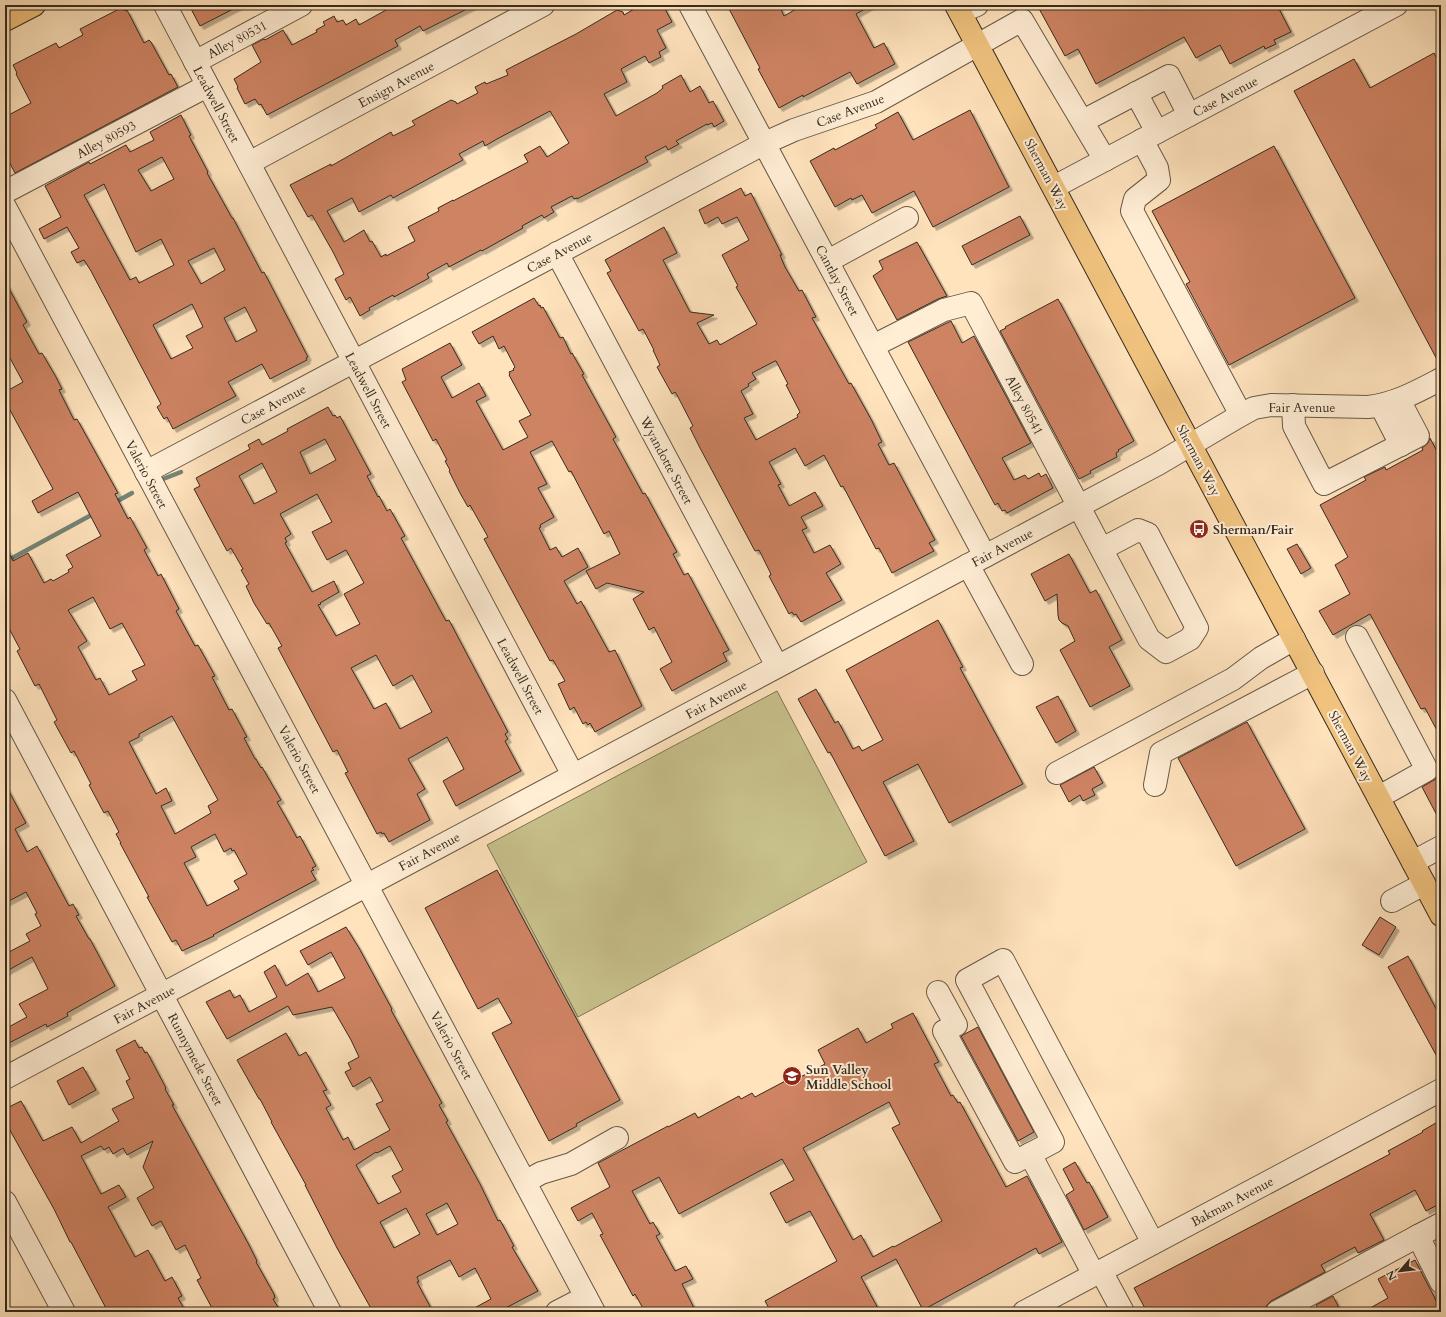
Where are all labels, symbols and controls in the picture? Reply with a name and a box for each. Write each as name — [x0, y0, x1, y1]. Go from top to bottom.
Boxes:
street label: Alley 80531 — [204, 17, 271, 63]
street label: Ensign Avenue — [355, 57, 438, 112]
street label: Leadwell Street — [188, 63, 244, 146]
street label: Case Avenue — [1190, 72, 1261, 122]
street label: Case Avenue — [814, 90, 887, 132]
street label: Alley 80593 — [73, 117, 140, 163]
street label: Sherman Way — [1020, 136, 1073, 214]
street label: Case Avenue — [524, 228, 595, 278]
street label: Cantlay Street — [811, 242, 863, 319]
street label: Leadwell Street — [340, 349, 396, 432]
street label: Alley 80541 — [1001, 372, 1047, 439]
street label: Case Avenue — [238, 380, 309, 430]
street label: Fair Avenue — [1268, 399, 1336, 417]
street label: Wyandotte Street — [635, 413, 697, 508]
street label: Sherman Way — [1172, 422, 1225, 500]
street label: Valerio Street — [121, 437, 172, 512]
bus stop icon: Sherman/Fair — [1188, 518, 1210, 540]
place label: Sherman/Fair — [1213, 521, 1294, 539]
street label: Fair Avenue — [969, 524, 1036, 572]
street label: Leadwell Street — [492, 635, 548, 718]
street label: Fair Avenue — [683, 676, 750, 724]
street label: Sherman Way — [1324, 708, 1377, 786]
street label: Valerio Street — [274, 722, 325, 797]
street label: Fair Avenue — [396, 828, 463, 876]
street label: Fair Avenue — [111, 981, 178, 1029]
street label: Valerio Street — [426, 1008, 477, 1083]
street label: Runnymede Street — [163, 1010, 227, 1109]
place label: Sun Valley Middle School — [806, 1061, 892, 1094]
school or university icon: Sun Valley Middle School — [781, 1065, 803, 1087]
street label: Bakman Avenue — [1188, 1173, 1277, 1231]
north arrow — [1380, 1251, 1420, 1291]
text: N — [1383, 1267, 1400, 1283]

